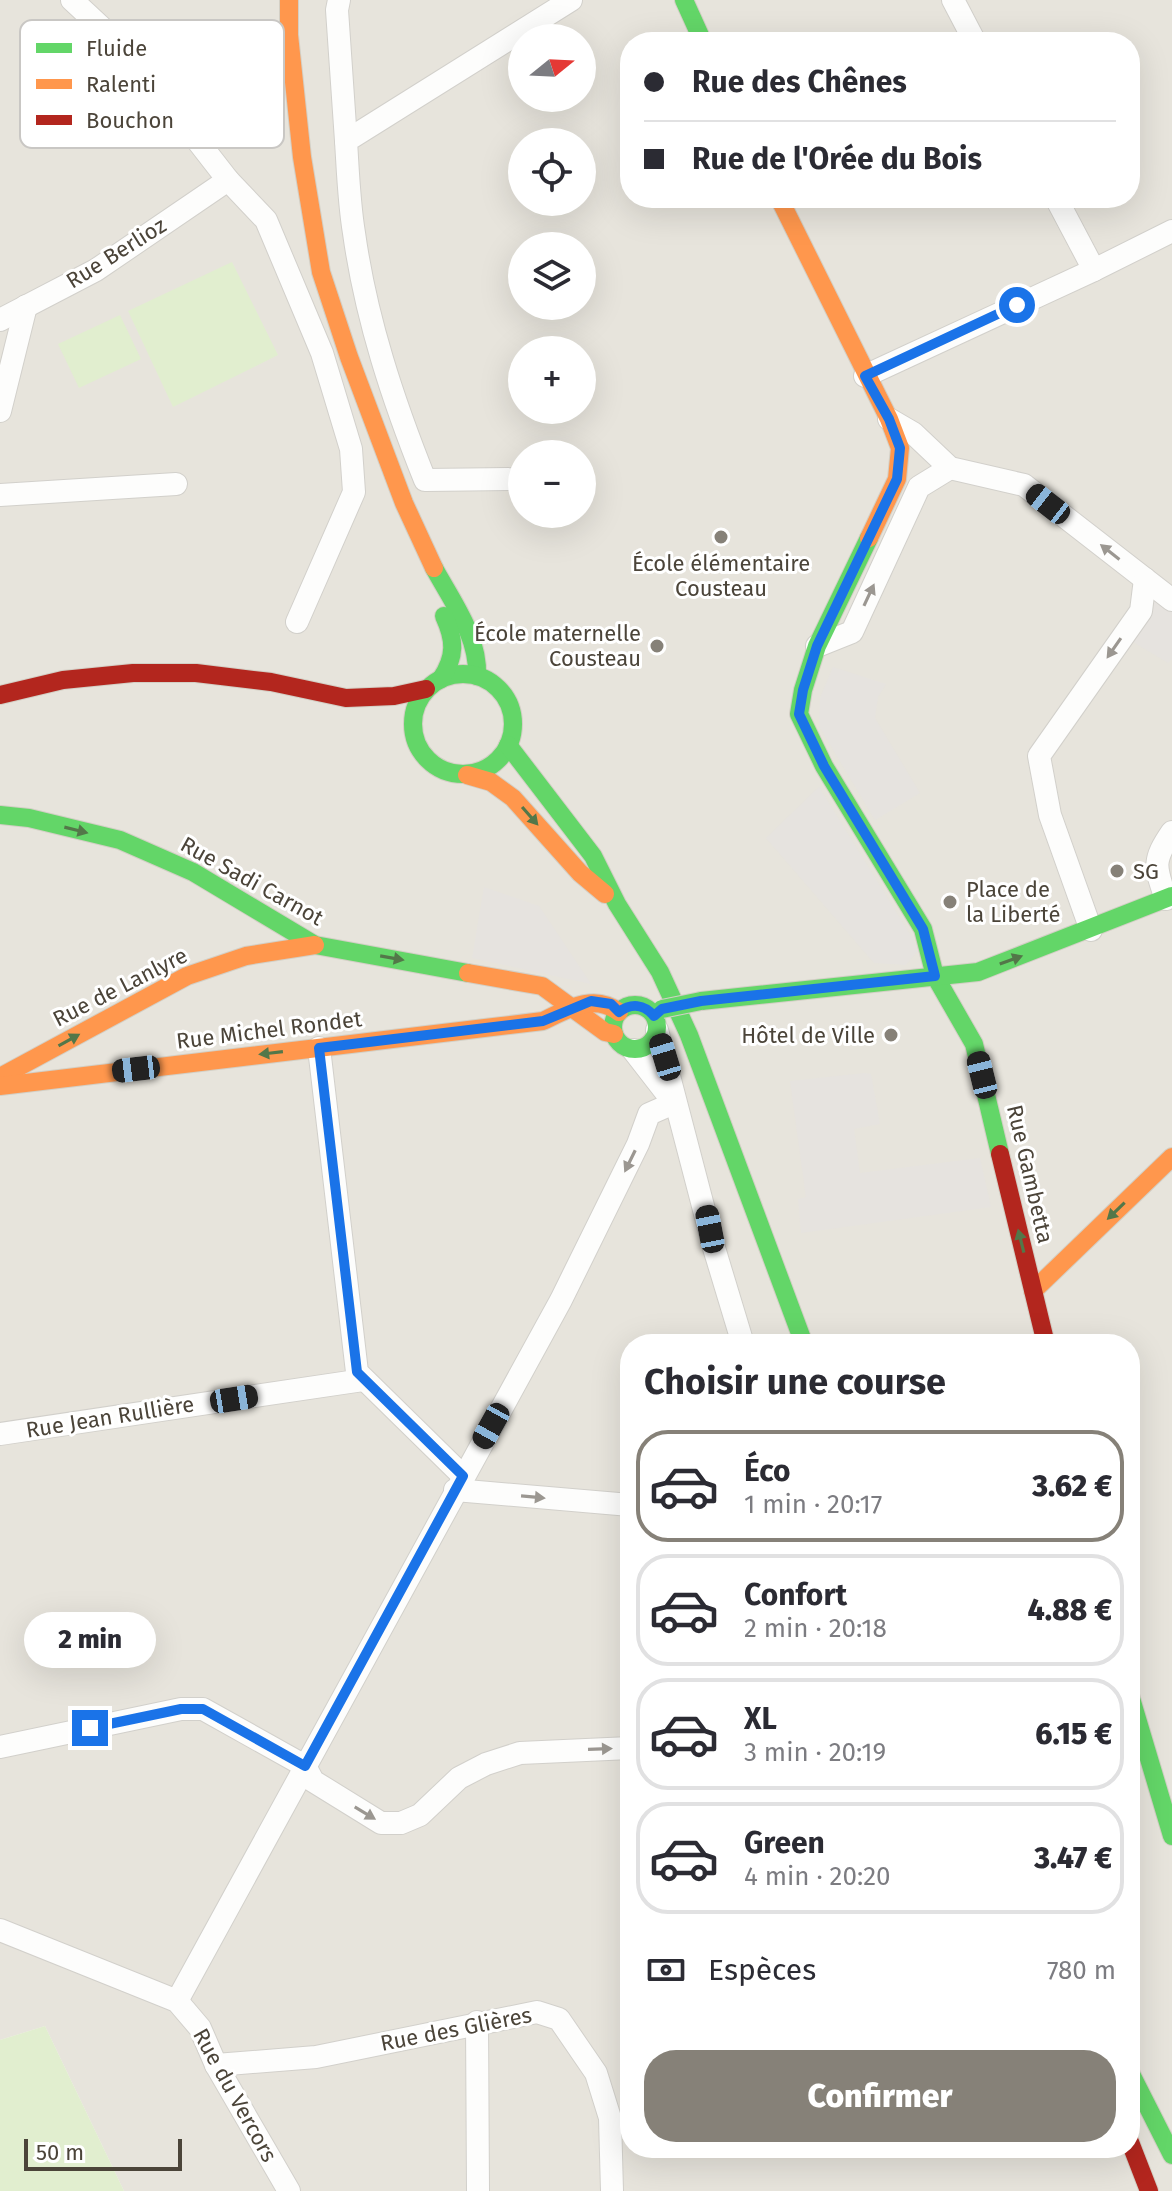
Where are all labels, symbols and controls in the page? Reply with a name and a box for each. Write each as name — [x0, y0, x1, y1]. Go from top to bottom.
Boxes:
legend — [20, 20, 284, 148]
north arrow — [508, 24, 596, 112]
map controls — [508, 24, 596, 528]
text: Fluide — [86, 35, 147, 62]
text: Rue des Chênes — [692, 64, 907, 100]
text: Ralenti — [86, 71, 156, 98]
text: Bouchon — [86, 107, 174, 134]
button: locate — [508, 128, 596, 216]
text: Rue de l'Orée du Bois — [692, 141, 982, 177]
street label: Rue Berlioz — [61, 212, 171, 294]
button: layers — [508, 232, 596, 320]
route start — [999, 287, 1035, 323]
button: + — [508, 336, 596, 424]
button: − — [508, 440, 596, 528]
car — [1022, 480, 1074, 528]
marker: École élémentaire Cousteau — [712, 528, 730, 546]
one-way arrow — [1100, 545, 1120, 561]
place label: École élémentaire Cousteau — [632, 550, 810, 602]
one-way arrow — [862, 583, 876, 606]
place label: École maternelle Cousteau — [474, 620, 641, 672]
marker: École maternelle Cousteau — [648, 637, 666, 655]
one-way arrow — [1107, 638, 1122, 659]
one-way arrow — [521, 806, 538, 826]
one-way arrow — [64, 824, 89, 836]
street label: Rue Sadi Carnot — [176, 831, 328, 931]
place label: SG — [1133, 858, 1159, 885]
marker: SG — [1108, 862, 1126, 880]
place label: Place de la Liberté — [966, 876, 1060, 928]
marker: Place de la Liberté — [941, 893, 959, 911]
street label: Rue de Lanlyre — [48, 942, 192, 1032]
one-way arrow — [379, 953, 404, 965]
one-way arrow — [999, 953, 1023, 966]
street label: Rue Michel Rondet — [175, 1005, 363, 1055]
place label: Hôtel de Ville — [741, 1022, 875, 1049]
marker: Hôtel de Ville — [882, 1026, 900, 1044]
car — [647, 1031, 683, 1083]
one-way arrow — [57, 1033, 80, 1047]
one-way arrow — [258, 1047, 283, 1060]
car — [965, 1049, 999, 1101]
car — [111, 1054, 161, 1084]
street label: Rue Gambetta — [1001, 1102, 1059, 1246]
one-way arrow — [623, 1149, 637, 1172]
one-way arrow — [1107, 1201, 1126, 1220]
car — [694, 1203, 726, 1255]
one-way arrow — [1014, 1228, 1026, 1253]
text: Choisir une course — [644, 1360, 946, 1404]
car — [208, 1383, 260, 1415]
street label: Rue Jean Rullière — [24, 1390, 196, 1444]
car — [469, 1399, 513, 1453]
icon: car — [648, 1450, 720, 1522]
text: Éco — [744, 1453, 790, 1489]
text: 3.62 € — [1032, 1468, 1112, 1504]
text: 1 min · 20:17 — [744, 1489, 882, 1520]
one-way arrow — [521, 1490, 546, 1503]
icon: car — [648, 1574, 720, 1646]
text: Confort — [744, 1577, 847, 1613]
text: 4.88 € — [1027, 1592, 1112, 1628]
callout: 2 min — [24, 1612, 156, 1668]
text: 2 min · 20:18 — [744, 1613, 887, 1644]
text: 2 min — [58, 1624, 122, 1655]
icon: car — [648, 1698, 720, 1770]
text: XL — [744, 1701, 777, 1737]
route end — [72, 1710, 108, 1746]
text: 6.15 € — [1035, 1716, 1112, 1752]
text: 3 min · 20:19 — [744, 1737, 886, 1768]
one-way arrow — [588, 1743, 613, 1756]
one-way arrow — [354, 1806, 376, 1820]
icon: car — [648, 1822, 720, 1894]
text: Green — [744, 1825, 825, 1861]
text: 3.47 € — [1034, 1840, 1112, 1876]
text: 4 min · 20:20 — [744, 1861, 891, 1892]
icon: cash — [644, 1948, 688, 1992]
text: Espèces — [708, 1952, 816, 1988]
text: 780 m — [1047, 1955, 1116, 1986]
street label: Rue des Glières — [378, 2001, 534, 2057]
street label: Rue du Vercors — [187, 2023, 283, 2167]
button: Confirmer — [644, 2050, 1116, 2142]
scale bar — [24, 2135, 182, 2171]
text: 50 m — [36, 2139, 84, 2166]

